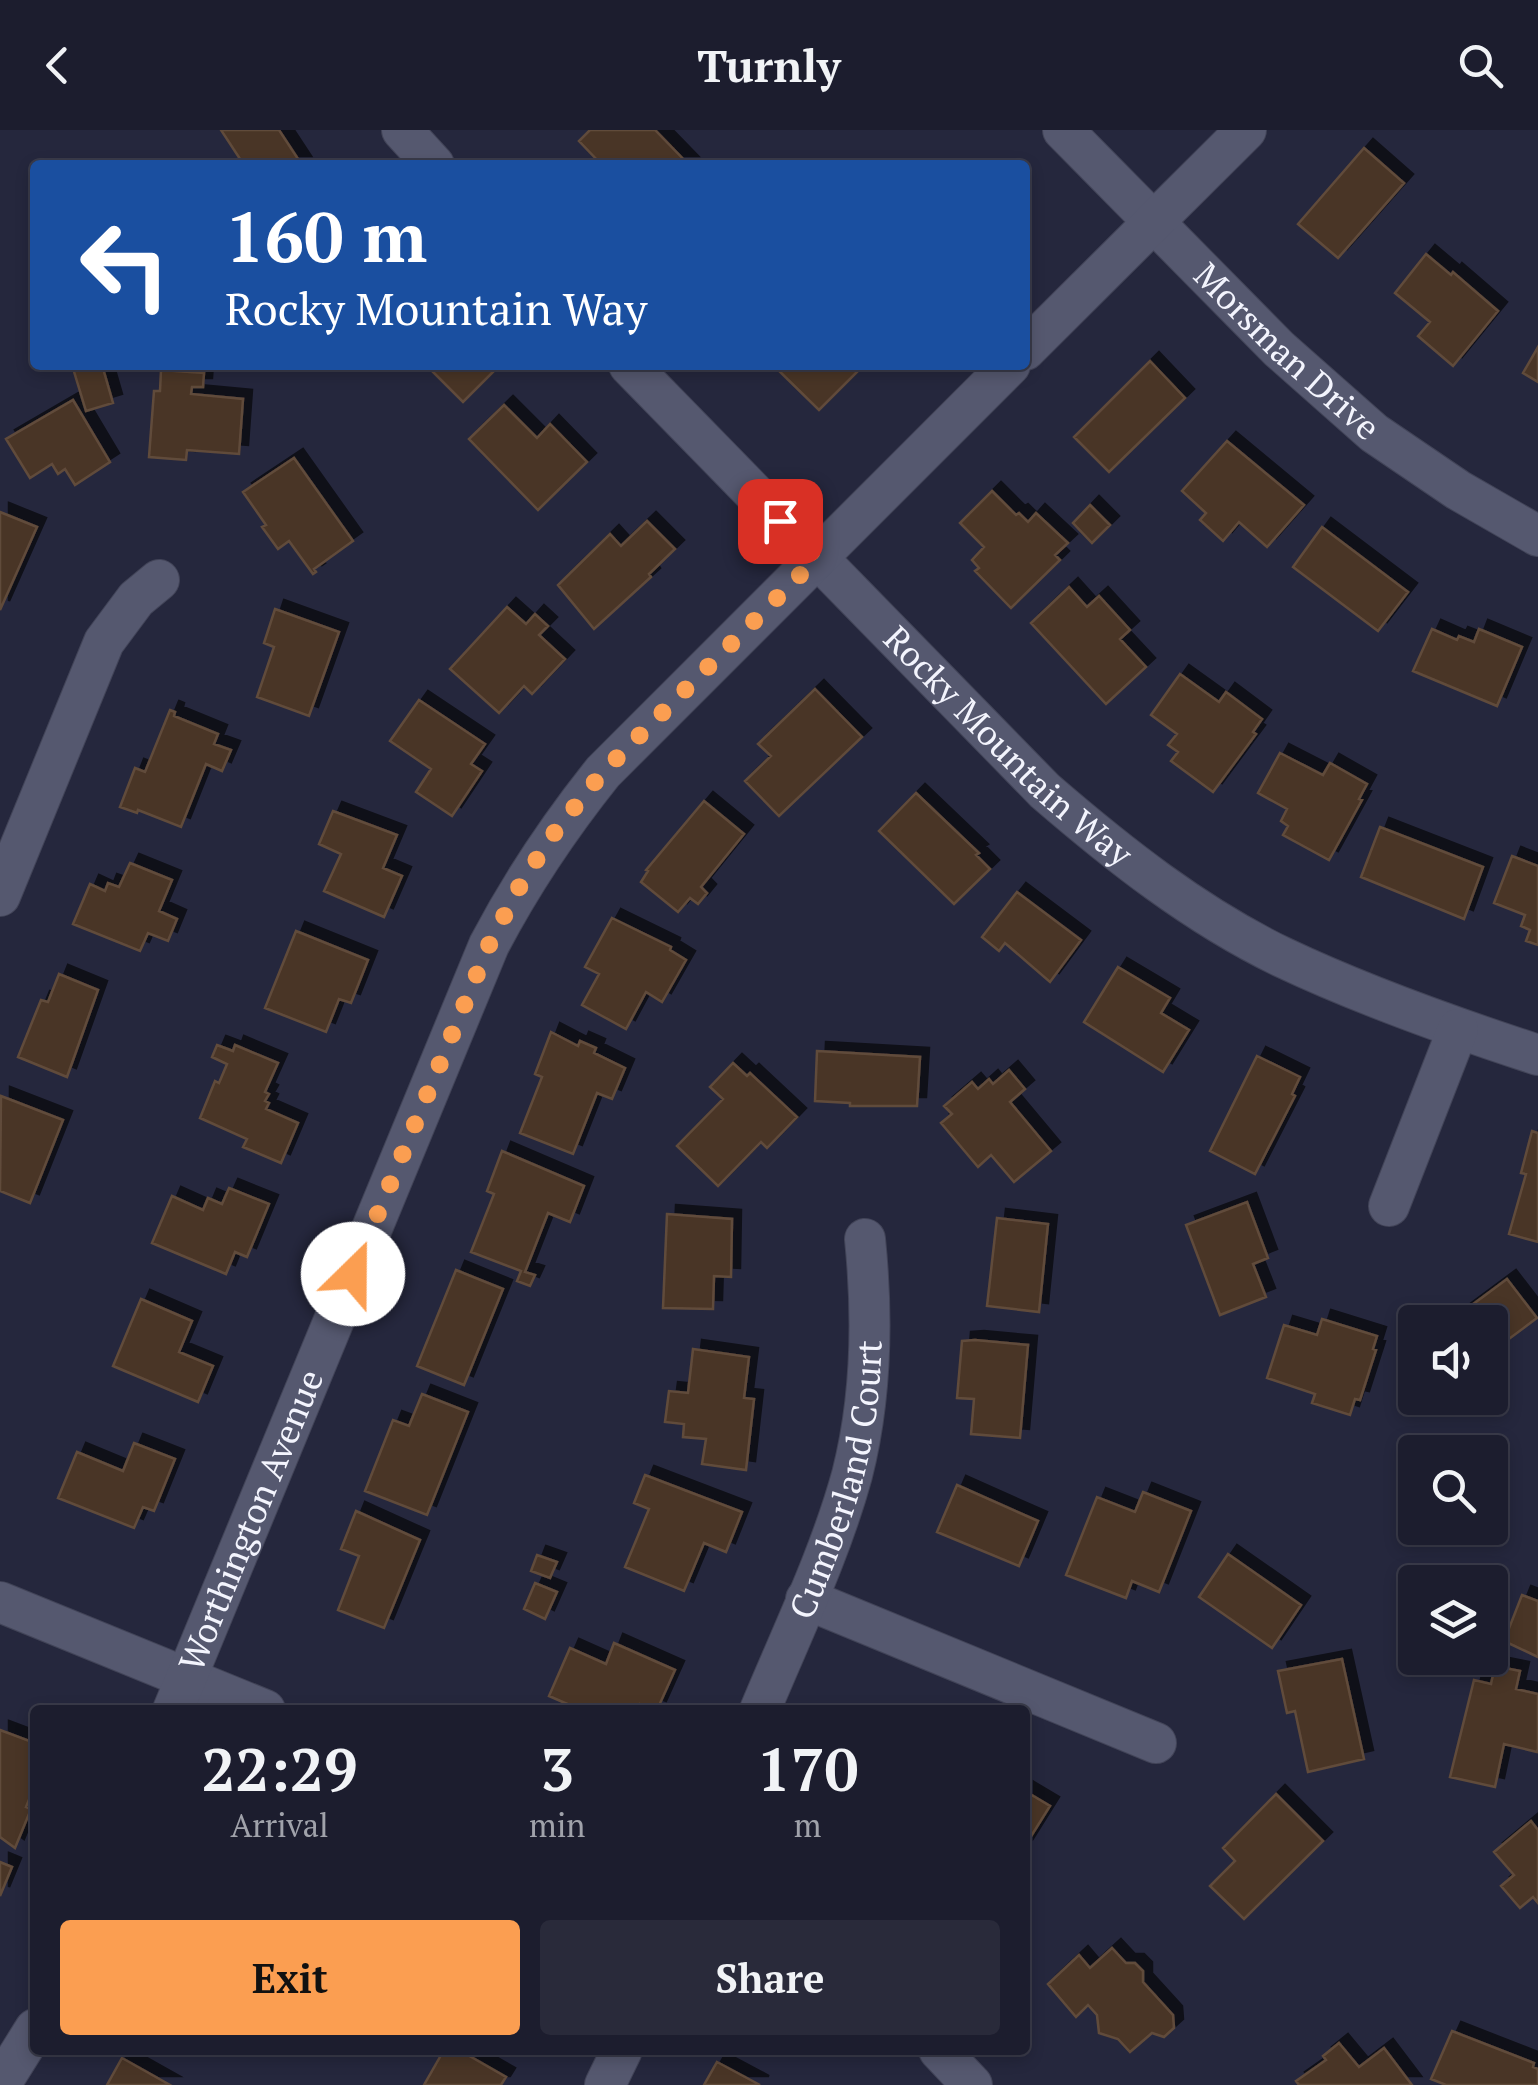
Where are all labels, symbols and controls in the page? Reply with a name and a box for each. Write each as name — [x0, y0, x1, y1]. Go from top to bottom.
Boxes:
text: Turnly — [697, 35, 841, 95]
icon: back — [30, 38, 85, 93]
icon: search — [1453, 38, 1508, 93]
text: 160 m — [225, 189, 427, 282]
icon: left — [60, 200, 190, 330]
street label: Morsman Drive — [1185, 252, 1390, 450]
text: Rocky Mountain Way — [225, 278, 647, 338]
pin — [738, 479, 823, 564]
icon: arrive — [753, 494, 808, 549]
street label: Rocky Mountain Way — [874, 616, 1143, 877]
position arrow — [301, 1222, 405, 1326]
map controls — [1398, 1305, 1508, 1675]
button: sound — [1398, 1305, 1508, 1415]
street label: Cumberland Court — [778, 1340, 892, 1626]
street label: Worthington Avenue — [168, 1362, 333, 1678]
button: search — [1398, 1435, 1508, 1545]
button: layers — [1398, 1565, 1508, 1675]
text: 22:29 — [201, 1729, 358, 1808]
text: 3 — [540, 1729, 574, 1808]
text: 170 — [757, 1729, 859, 1808]
text: Arrival — [231, 1804, 329, 1846]
text: min — [529, 1804, 585, 1846]
text: m — [794, 1804, 821, 1846]
button: Exit — [60, 1920, 520, 2035]
button: Share — [540, 1920, 1000, 2035]

